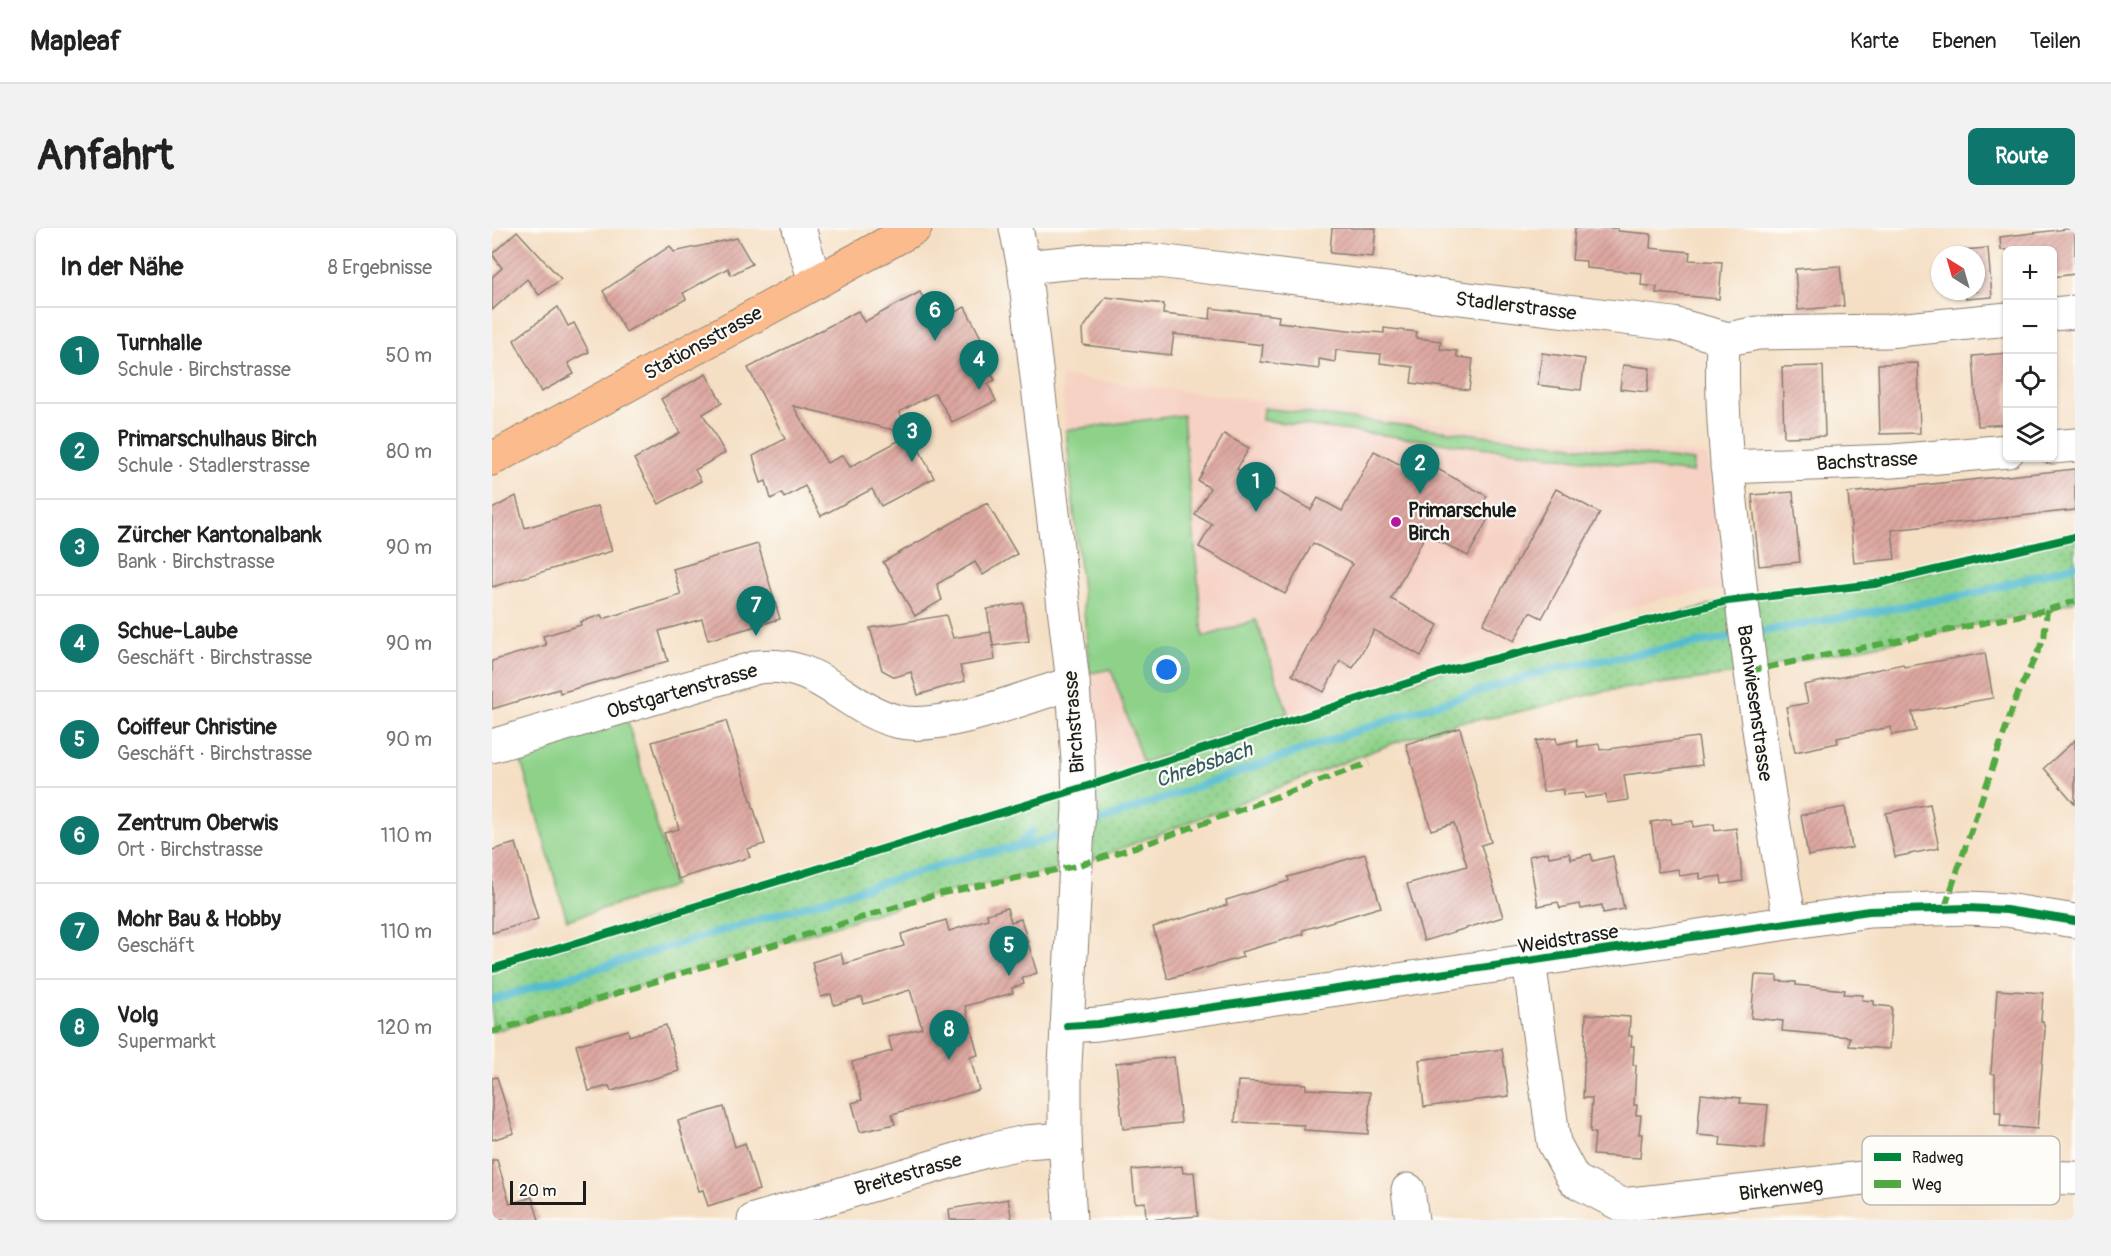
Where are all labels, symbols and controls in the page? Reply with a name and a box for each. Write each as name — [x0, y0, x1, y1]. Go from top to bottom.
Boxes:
text: Mapleaf — [30, 24, 121, 59]
text: Karte — [1850, 28, 1899, 55]
text: Ebenen — [1932, 28, 1997, 55]
text: Teilen — [2030, 28, 2081, 55]
button: Route — [1968, 128, 2075, 185]
text: Anfahrt — [36, 130, 174, 182]
north arrow — [1931, 246, 1985, 300]
map controls — [2003, 246, 2057, 462]
button: + — [2003, 246, 2057, 300]
text: In der Nähe — [60, 251, 183, 283]
text: 8 Ergebnisse — [328, 255, 432, 280]
street label: Stadlerstrasse — [1454, 286, 1578, 326]
pin: 6 — [916, 291, 954, 341]
street label: Stationsstrasse — [639, 300, 767, 386]
button: − — [2003, 300, 2057, 354]
text: Turnhalle — [117, 329, 202, 357]
pin: 4 — [960, 340, 998, 390]
text: 1 — [76, 343, 83, 368]
text: 50 m — [385, 343, 432, 368]
button: locate — [2003, 354, 2057, 408]
text: Schule · Birchstrasse — [117, 357, 291, 382]
button: layers — [2003, 408, 2057, 462]
pin: 3 — [892, 412, 932, 462]
text: Primarschulhaus Birch — [117, 425, 317, 453]
text: 2 — [74, 439, 85, 464]
text: 80 m — [386, 439, 432, 464]
pin: 2 — [1400, 444, 1440, 494]
street label: Bachstrasse — [1816, 446, 1918, 476]
text: Schule · Stadlerstrasse — [117, 453, 310, 478]
pin: 1 — [1236, 462, 1275, 512]
place label: Primarschule Birch — [1408, 498, 1517, 546]
marker: Primarschule Birch — [1389, 515, 1403, 529]
text: Zürcher Kantonalbank — [117, 521, 322, 549]
text: 3 — [74, 535, 85, 560]
text: 90 m — [386, 535, 432, 560]
text: Bank · Birchstrasse — [117, 549, 275, 574]
pin: 7 — [736, 586, 776, 636]
text: Schue-Laube — [117, 617, 238, 645]
street label: Bachwiesenstrasse — [1732, 623, 1778, 783]
text: 4 — [74, 631, 85, 656]
text: 90 m — [386, 631, 432, 656]
text: Geschäft · Birchstrasse — [117, 645, 312, 670]
your location — [1152, 655, 1181, 684]
street label: Obstgartenstrasse — [604, 657, 760, 724]
street label: Birchstrasse — [1058, 670, 1090, 774]
text: Coiffeur Christine — [117, 713, 277, 741]
text: 5 — [74, 727, 85, 752]
text: 90 m — [386, 727, 432, 752]
water label: Chrebsbach — [1152, 735, 1257, 794]
text: Geschäft · Birchstrasse — [117, 741, 312, 766]
text: Zentrum Oberwis — [117, 809, 278, 837]
text: 6 — [74, 823, 85, 848]
text: 110 m — [381, 823, 432, 848]
text: Ort · Birchstrasse — [117, 837, 263, 862]
text: Mohr Bau & Hobby — [117, 905, 281, 933]
text: 7 — [74, 919, 85, 944]
text: 110 m — [381, 919, 432, 944]
street label: Weidstrasse — [1516, 919, 1620, 959]
pin: 5 — [990, 926, 1028, 976]
text: Geschäft — [117, 933, 194, 958]
text: Volg — [117, 1001, 158, 1029]
pin: 8 — [930, 1010, 968, 1060]
text: 8 — [74, 1015, 85, 1040]
text: 120 m — [377, 1015, 432, 1040]
text: Supermarkt — [117, 1029, 216, 1054]
legend — [1862, 1136, 2060, 1205]
street label: Breitestrasse — [851, 1147, 965, 1201]
text: Radweg — [1912, 1148, 1963, 1168]
street label: Birkenweg — [1738, 1171, 1824, 1207]
text: Weg — [1912, 1175, 1942, 1195]
scale bar — [510, 1178, 586, 1206]
text: 20 m — [519, 1181, 557, 1201]

